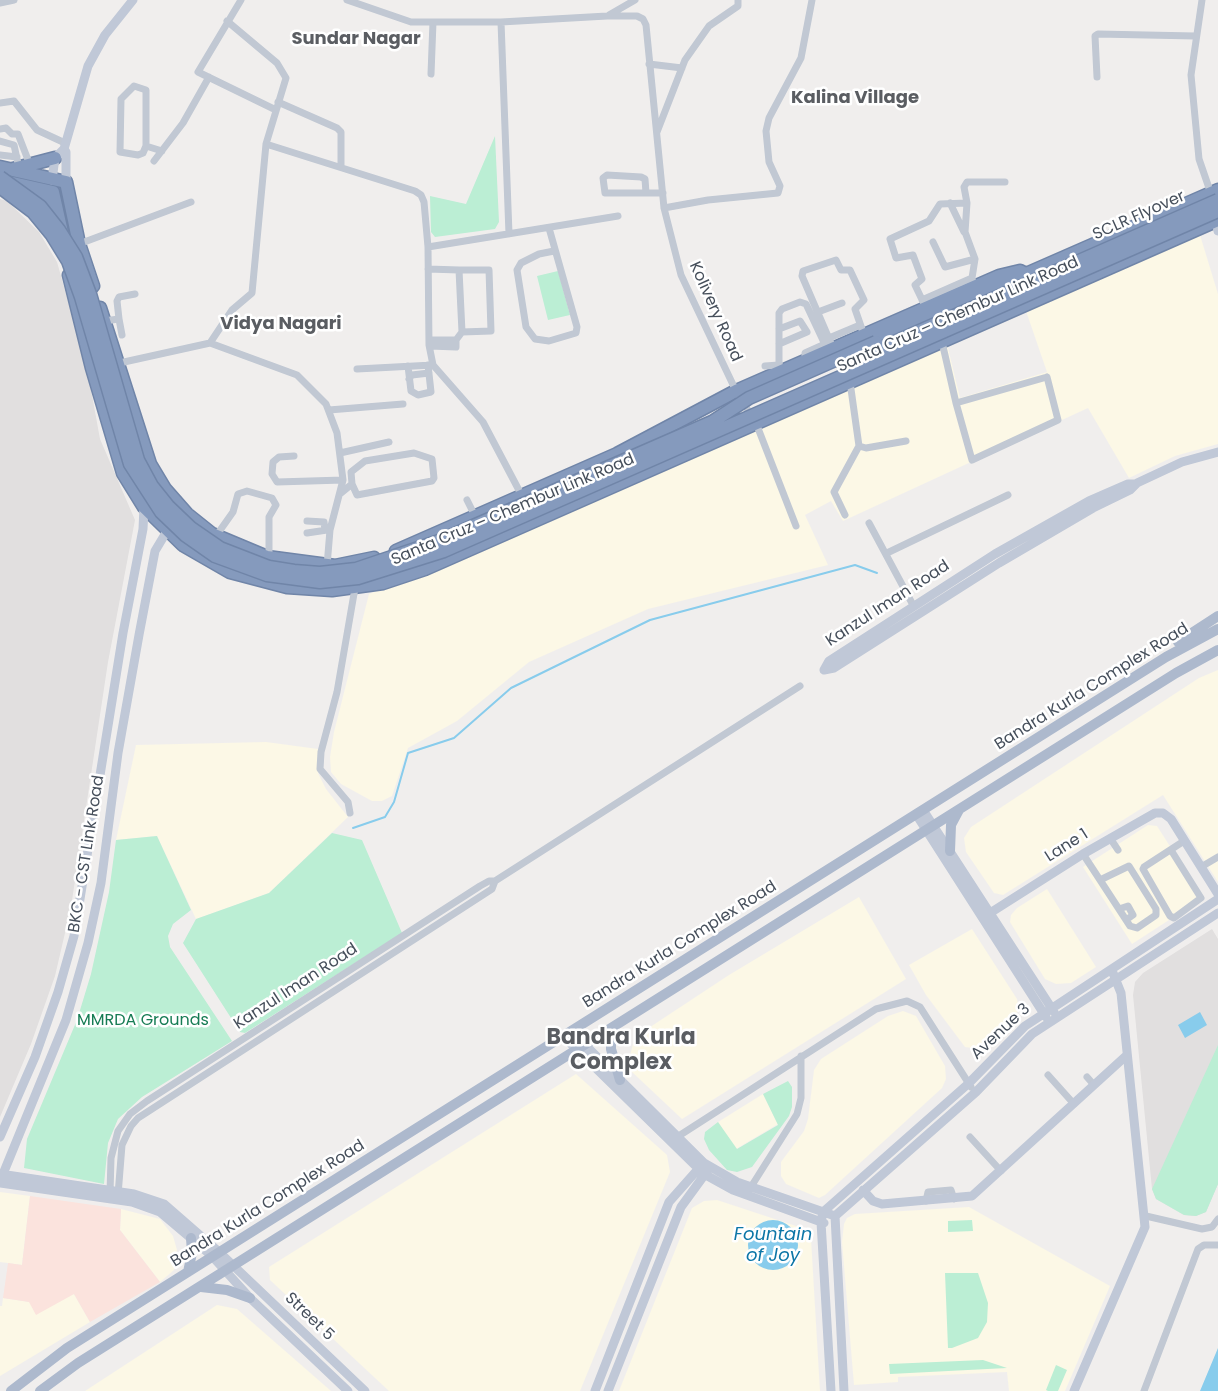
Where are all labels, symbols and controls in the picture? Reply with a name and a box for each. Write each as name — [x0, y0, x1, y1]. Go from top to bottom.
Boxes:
district label: Sundar Nagar — [291, 28, 421, 50]
district label: Kalina Village — [791, 87, 919, 109]
street label: SCLR Flyover — [1090, 187, 1188, 245]
street label: Santa Cruz – Chembur Link Road — [834, 253, 1082, 377]
street label: Kolivery Road — [684, 259, 746, 365]
district label: Vidya Nagari — [220, 313, 342, 335]
street label: Santa Cruz – Chembur Link Road — [389, 450, 637, 570]
street label: Kanzul Iman Road — [823, 557, 953, 651]
street label: Bandra Kurla Complex Road — [992, 619, 1192, 755]
street label: BKC - CST Link Road — [65, 774, 109, 934]
street label: Lane 1 — [1042, 825, 1092, 867]
street label: Bandra Kurla Complex Road — [580, 877, 780, 1013]
street label: Kanzul Iman Road — [231, 940, 361, 1034]
street label: Avenue 3 — [967, 1000, 1035, 1064]
park label: MMRDA Grounds — [77, 1011, 209, 1031]
district label: Bandra Kurla Complex — [546, 1025, 696, 1076]
street label: Bandra Kurla Complex Road — [168, 1136, 368, 1272]
water label: Fountain of Joy — [734, 1224, 812, 1266]
street label: Street 5 — [280, 1289, 338, 1345]

